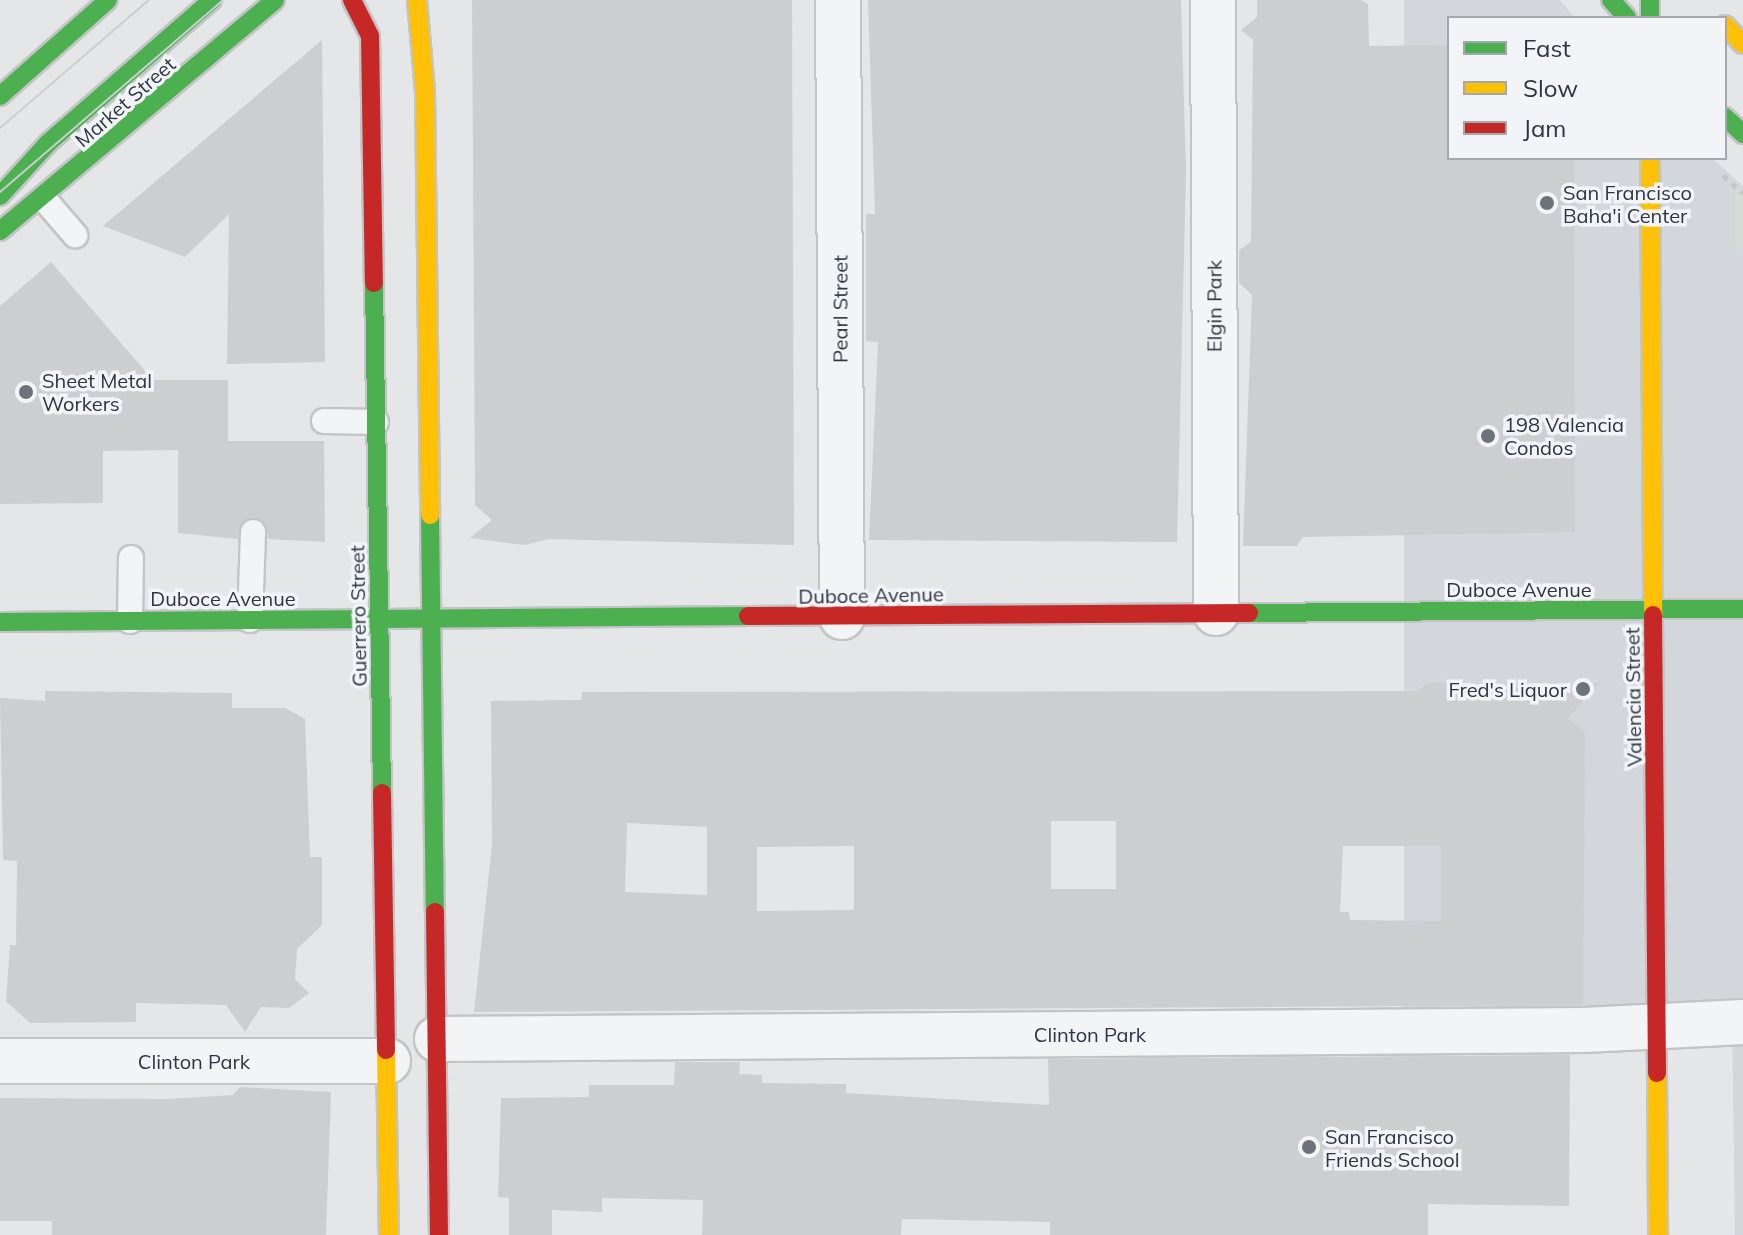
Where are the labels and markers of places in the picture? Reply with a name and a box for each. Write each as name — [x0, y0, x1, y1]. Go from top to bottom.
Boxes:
place label: San Francisco Baha'i Center — [1563, 180, 1692, 227]
marker: San Francisco Baha'i Center — [1538, 194, 1556, 212]
place label: Sheet Metal Workers — [42, 368, 152, 415]
marker: Sheet Metal Workers — [17, 383, 35, 401]
place label: 198 Valencia Condos — [1504, 412, 1624, 459]
marker: 198 Valencia Condos — [1479, 427, 1497, 445]
place label: Fred's Liquor — [1449, 677, 1567, 701]
marker: Fred's Liquor — [1574, 680, 1592, 698]
place label: San Francisco Friends School — [1325, 1124, 1459, 1171]
marker: San Francisco Friends School — [1300, 1138, 1318, 1156]

